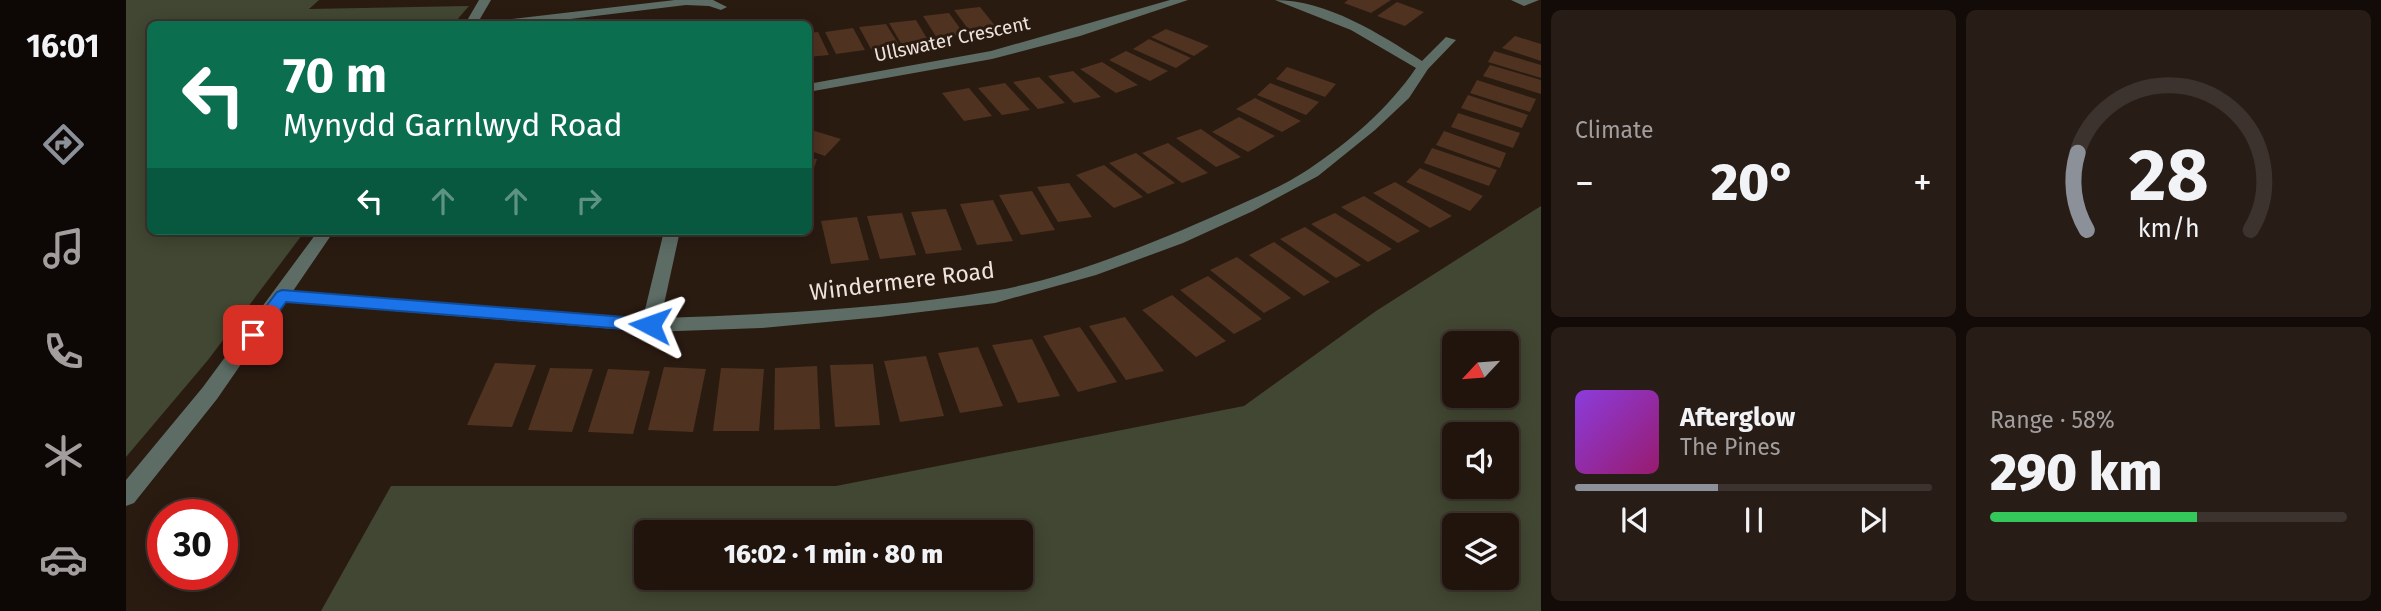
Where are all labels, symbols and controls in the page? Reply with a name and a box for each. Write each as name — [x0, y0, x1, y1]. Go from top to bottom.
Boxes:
street label: Ullswater Crescent — [872, 11, 1032, 67]
text: 16:01 — [26, 27, 100, 65]
text: 70 m — [283, 46, 387, 105]
icon: left — [168, 49, 259, 140]
text: Mynydd Garnlwyd Road — [283, 106, 623, 144]
text: Climate — [1575, 116, 1654, 144]
icon: directions — [39, 120, 88, 169]
text: 28 — [2129, 132, 2208, 219]
text: 20° — [1711, 151, 1796, 214]
text: − — [1575, 160, 1594, 206]
text: + — [1913, 160, 1932, 206]
icon: left — [351, 182, 389, 220]
icon: ahead — [424, 182, 462, 220]
icon: ahead — [497, 182, 535, 220]
icon: right — [570, 182, 608, 220]
text: km/h — [2138, 213, 2199, 243]
icon: music — [39, 224, 88, 273]
street label: Windermere Road — [808, 256, 996, 306]
position arrow — [613, 288, 687, 362]
pin — [223, 305, 283, 365]
icon: arrive — [234, 316, 272, 354]
icon: phone — [39, 327, 88, 376]
north arrow — [1442, 331, 1519, 408]
map controls — [1442, 331, 1519, 590]
text: Afterglow — [1680, 402, 1795, 433]
text: Range · 58% — [1990, 406, 2115, 434]
button: sound — [1442, 422, 1519, 499]
icon: climate — [39, 431, 88, 480]
text: The Pines — [1680, 433, 1781, 461]
text: 290 km — [1990, 441, 2162, 504]
speed limit sign: 30 — [147, 499, 238, 590]
icon: previous — [1616, 501, 1654, 539]
icon: pause — [1735, 501, 1773, 539]
icon: next — [1854, 501, 1892, 539]
button: layers — [1442, 513, 1519, 590]
icon: car — [39, 535, 88, 584]
text: 16:02 · 1 min · 80 m — [724, 539, 943, 570]

